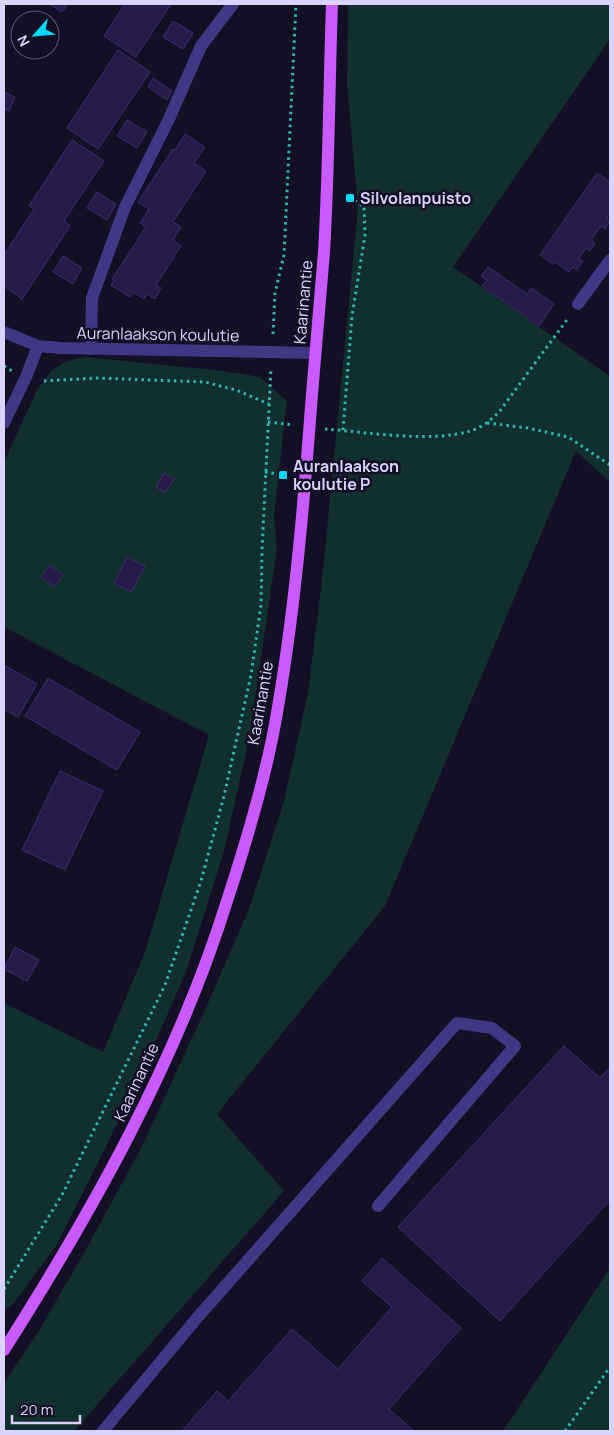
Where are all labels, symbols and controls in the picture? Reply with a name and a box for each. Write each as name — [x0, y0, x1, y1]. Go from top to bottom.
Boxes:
north arrow — [10, 10, 60, 60]
text: N — [12, 32, 34, 50]
place label: Silvolanpuisto — [360, 187, 471, 209]
marker: Silvolanpuisto — [344, 192, 356, 204]
street label: Kaarinantie — [288, 259, 318, 345]
street label: Auranlaakson koulutie — [76, 322, 240, 346]
place label: Auranlaakson koulutie P — [293, 455, 399, 495]
marker: Auranlaakson koulutie P — [277, 469, 289, 481]
street label: Kaarinantie — [242, 660, 278, 746]
street label: Kaarinantie — [108, 1039, 164, 1125]
scale bar — [12, 1392, 80, 1424]
text: 20 m — [20, 1399, 53, 1420]

